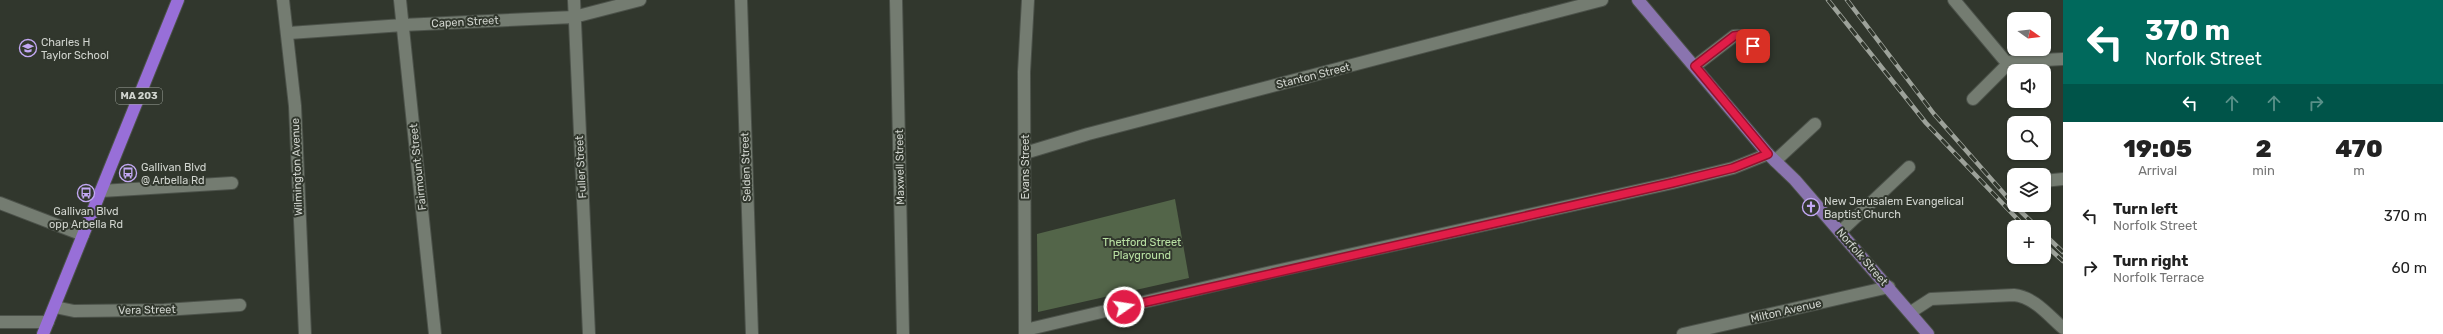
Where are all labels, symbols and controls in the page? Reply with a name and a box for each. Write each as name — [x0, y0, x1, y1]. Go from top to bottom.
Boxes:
north arrow — [2007, 12, 2051, 56]
map controls — [2007, 12, 2051, 264]
street label: Capen Street — [431, 14, 500, 30]
text: 370 m — [2145, 14, 2230, 47]
icon: left — [2079, 16, 2131, 68]
pin — [1736, 29, 1770, 63]
icon: arrive — [1742, 35, 1764, 57]
place label: Charles H Taylor School — [41, 36, 109, 62]
school or university icon: Charles H Taylor School — [18, 38, 38, 58]
text: Norfolk Street — [2145, 48, 2262, 70]
street label: Stanton Street — [1275, 60, 1352, 91]
button: sound — [2007, 64, 2051, 108]
road number: MA 203 — [116, 88, 162, 104]
icon: left — [2179, 92, 2201, 114]
icon: ahead — [2221, 92, 2243, 114]
icon: ahead — [2263, 92, 2285, 114]
icon: right — [2305, 92, 2327, 114]
button: search — [2007, 116, 2051, 160]
street label: Wilmington Avenue — [289, 118, 305, 216]
street label: Fairmount Street — [407, 122, 429, 211]
street label: Maxwell Street — [893, 128, 907, 205]
street label: Selden Street — [738, 131, 754, 202]
street label: Evans Street — [1019, 134, 1032, 200]
street label: Fuller Street — [573, 135, 589, 199]
text: 19:05 — [2123, 135, 2192, 163]
text: 2 — [2255, 135, 2272, 163]
text: 470 — [2335, 135, 2383, 163]
place label: Gallivan Blvd @ Arbella Rd — [141, 161, 206, 187]
bus stop icon: Gallivan Blvd @ Arbella Rd — [118, 163, 138, 183]
text: Arrival — [2138, 163, 2177, 178]
text: min — [2252, 163, 2275, 178]
text: m — [2353, 163, 2365, 178]
button: layers — [2007, 168, 2051, 212]
bus stop icon: Gallivan Blvd opp Arbella Rd — [76, 183, 96, 203]
place label: New Jerusalem Evangelical Baptist Church — [1824, 195, 1964, 221]
church icon: New Jerusalem Evangelical Baptist Church — [1801, 197, 1821, 217]
text: Turn left — [2113, 200, 2178, 218]
place label: Gallivan Blvd opp Arbella Rd — [49, 205, 123, 231]
icon: left — [2079, 205, 2101, 227]
text: 370 m — [2384, 207, 2427, 225]
text: Norfolk Street — [2113, 218, 2197, 233]
button: + — [2007, 220, 2051, 264]
street label: Norfolk Street — [1834, 226, 1891, 289]
park label: Thetford Street Playground — [1103, 236, 1182, 262]
text: Turn right — [2113, 252, 2188, 270]
icon: right — [2079, 257, 2101, 279]
text: 60 m — [2391, 259, 2427, 277]
text: Norfolk Terrace — [2113, 270, 2204, 285]
position arrow — [1103, 286, 1145, 328]
street label: Milton Avenue — [1749, 297, 1823, 325]
street label: Vera Street — [118, 303, 177, 317]

